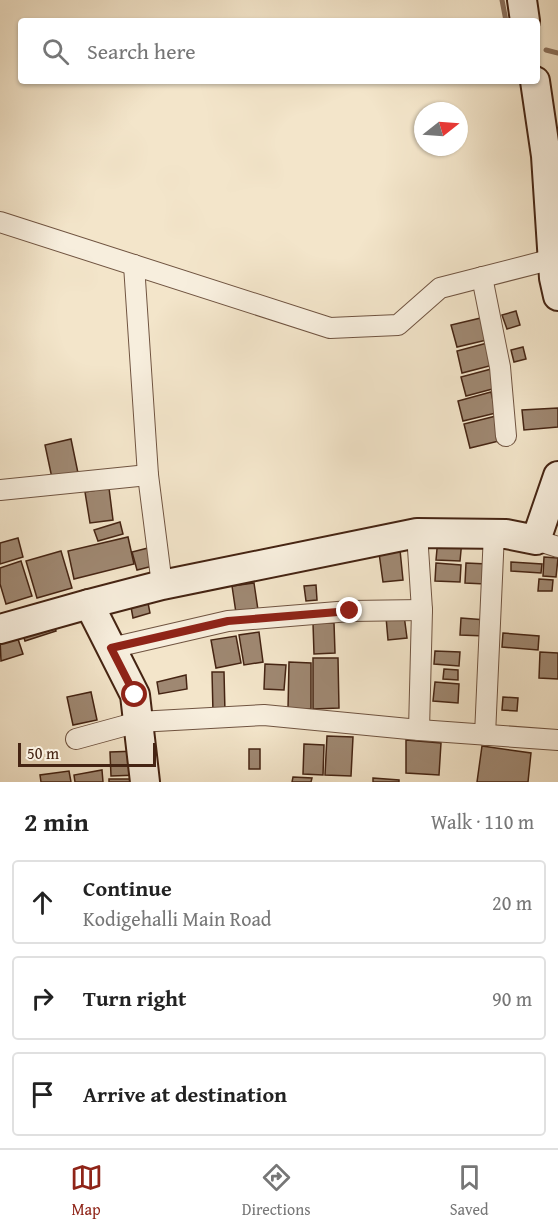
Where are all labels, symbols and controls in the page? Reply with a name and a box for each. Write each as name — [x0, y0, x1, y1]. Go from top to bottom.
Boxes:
search box — [18, 18, 540, 84]
icon: search — [39, 35, 72, 68]
text: Search here — [87, 35, 196, 67]
north arrow — [414, 102, 468, 156]
route end — [336, 597, 362, 623]
route start — [121, 681, 147, 707]
scale bar — [18, 740, 156, 768]
text: 50 m — [27, 741, 59, 765]
text: 2 min — [24, 802, 89, 841]
text: Walk · 110 m — [431, 807, 534, 836]
text: Continue — [83, 872, 172, 904]
icon: ahead — [26, 886, 59, 919]
text: 20 m — [492, 888, 532, 917]
text: Kodigehalli Main Road — [83, 904, 272, 933]
icon: right — [26, 982, 59, 1015]
text: Turn right — [83, 982, 186, 1014]
text: 90 m — [492, 984, 532, 1013]
icon: arrive — [26, 1078, 59, 1111]
text: Arrive at destination — [83, 1078, 287, 1110]
tab: Map — [70, 1161, 103, 1221]
tab: Directions — [242, 1161, 311, 1221]
tab: Saved — [450, 1161, 488, 1221]

